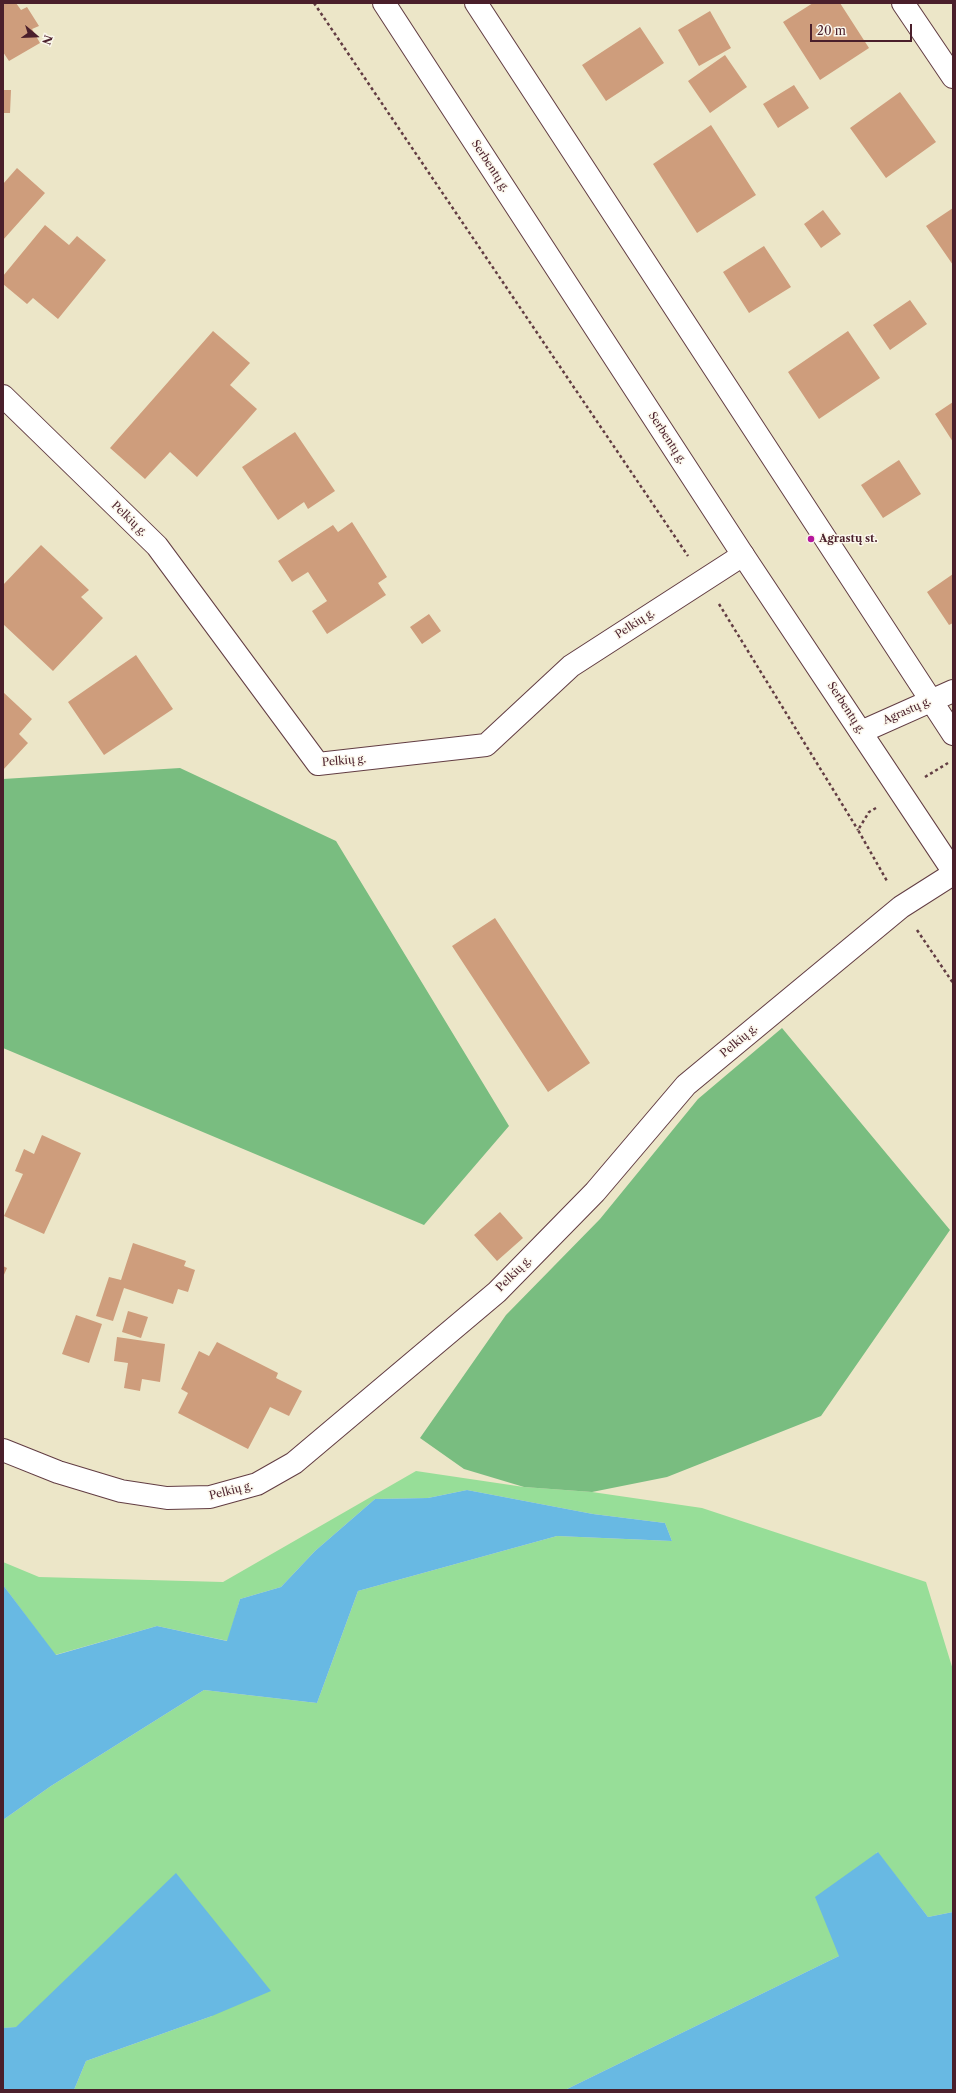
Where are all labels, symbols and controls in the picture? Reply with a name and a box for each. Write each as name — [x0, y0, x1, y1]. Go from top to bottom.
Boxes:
north arrow — [16, 16, 56, 56]
scale bar — [812, 16, 914, 42]
text: 20 m — [817, 23, 846, 38]
text: N — [39, 33, 56, 47]
street label: Serbentų g. — [468, 138, 512, 194]
street label: Serbentų g. — [645, 410, 689, 466]
street label: Pelkių g. — [108, 499, 150, 539]
place label: Agrastų st. — [819, 532, 878, 546]
marker: Agrastų st. — [806, 534, 816, 544]
street label: Pelkių g. — [613, 606, 657, 642]
street label: Serbentų g. — [824, 680, 868, 736]
street label: Agrastų g. — [881, 695, 933, 727]
street label: Pelkių g. — [321, 752, 367, 770]
street label: Pelkių g. — [718, 1022, 760, 1060]
street label: Pelkių g. — [494, 1254, 534, 1294]
street label: Pelkių g. — [208, 1479, 254, 1503]

